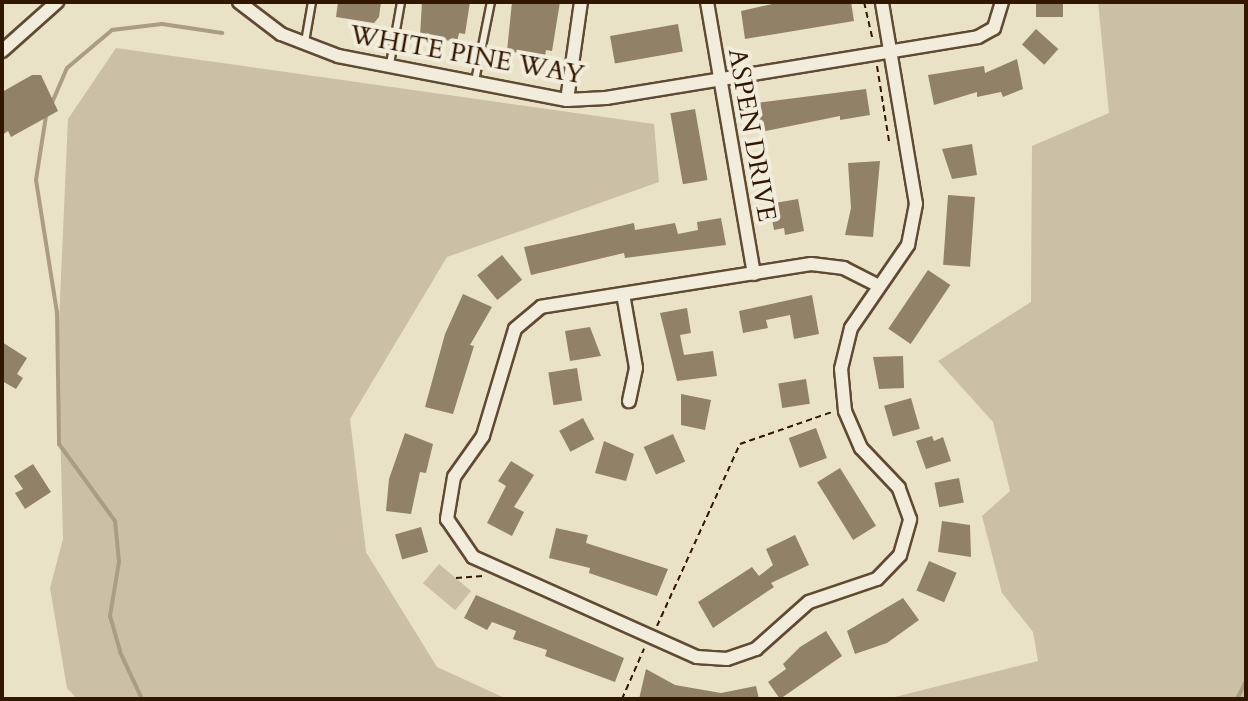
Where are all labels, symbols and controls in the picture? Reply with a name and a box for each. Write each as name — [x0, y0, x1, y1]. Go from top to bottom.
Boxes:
street label: WHITE PINE WAY — [347, 19, 587, 91]
street label: ASPEN DRIVE — [721, 46, 783, 224]

